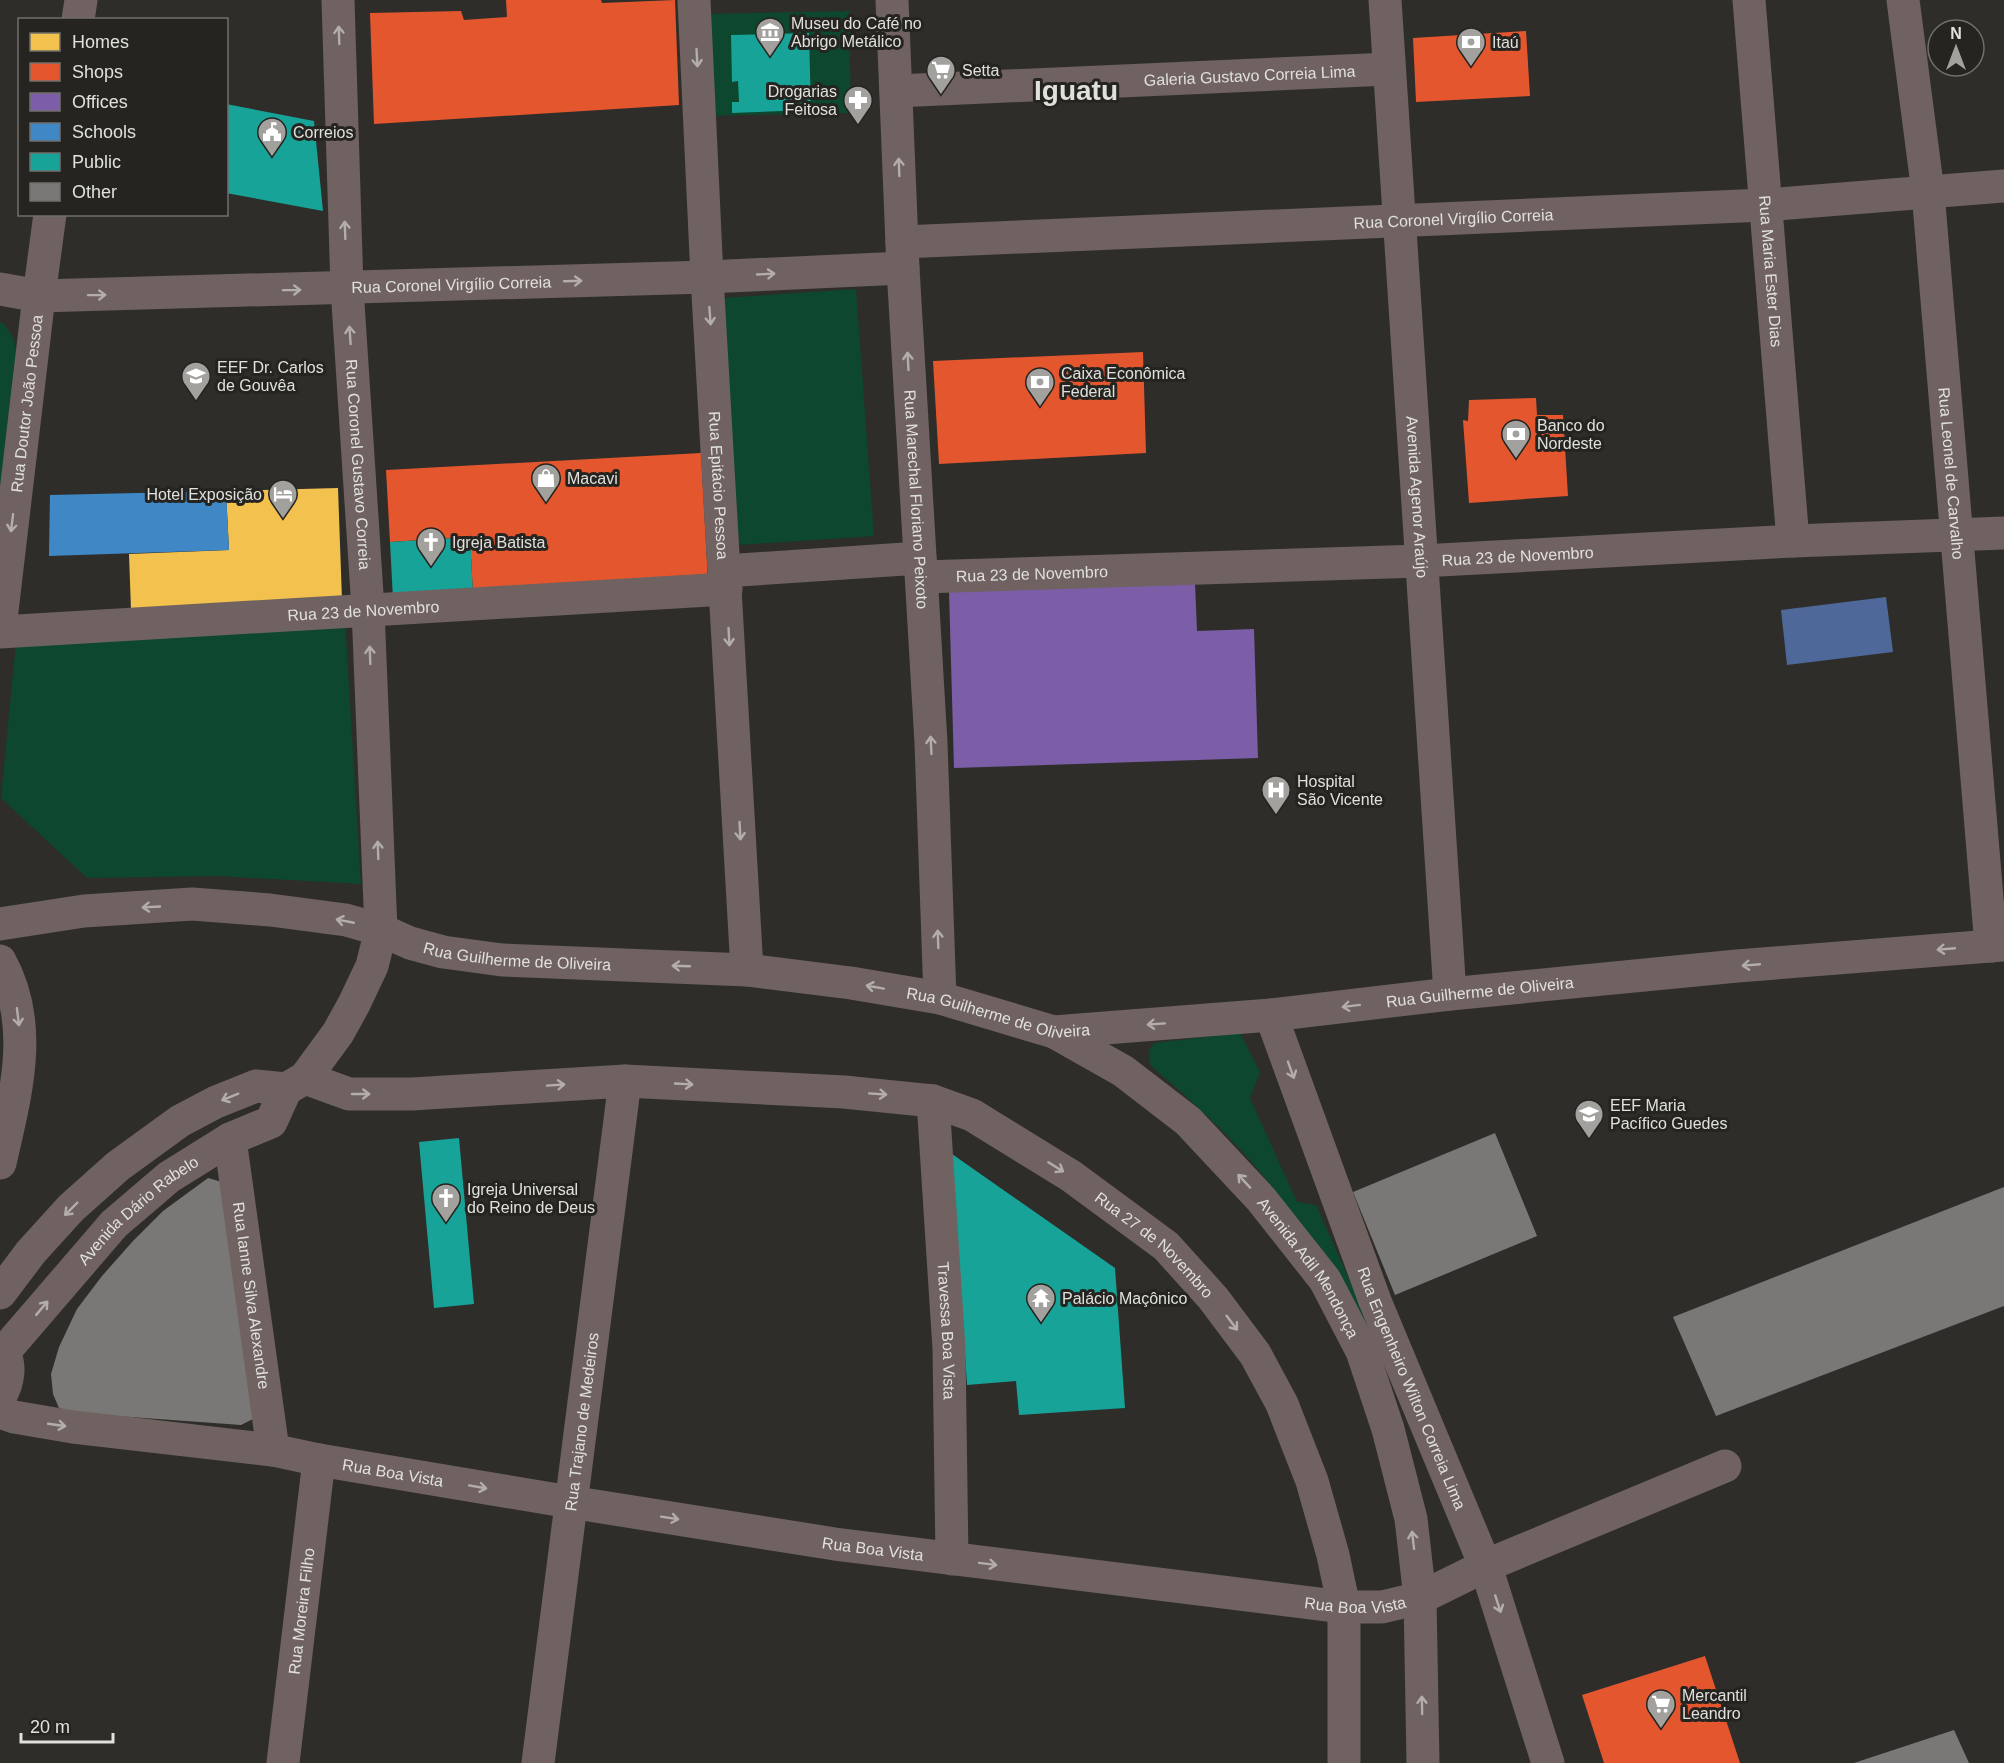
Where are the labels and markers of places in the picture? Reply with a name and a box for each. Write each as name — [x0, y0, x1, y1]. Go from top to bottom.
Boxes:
place label: Museu do Café no Abrigo Metálico — [791, 15, 922, 50]
museum icon: Museu do Café no Abrigo Metálico — [754, 16, 786, 58]
bank icon: Itaú — [1455, 26, 1487, 68]
place label: Itaú — [1492, 34, 1519, 51]
supermarket icon: Setta — [925, 54, 957, 96]
place label: Setta — [962, 62, 999, 79]
place label: Drogarias Feitosa — [768, 83, 837, 118]
pharmacy icon: Drogarias Feitosa — [842, 84, 874, 126]
public building icon: Correios — [256, 116, 288, 158]
place label: Correios — [293, 124, 353, 141]
place label: EEF Dr. Carlos de Gouvêa — [217, 359, 324, 394]
school or university icon: EEF Dr. Carlos de Gouvêa — [180, 360, 212, 402]
place label: Caixa Econômica Federal — [1061, 365, 1186, 400]
bank icon: Caixa Econômica Federal — [1024, 366, 1056, 408]
place label: Banco do Nordeste — [1537, 417, 1605, 452]
bank icon: Banco do Nordeste — [1500, 418, 1532, 460]
shop icon: Macavi — [530, 462, 562, 504]
place label: Macavi — [567, 470, 618, 487]
hotel icon: Hotel Exposição — [267, 478, 299, 520]
place label: Hotel Exposição — [146, 486, 262, 503]
church icon: Igreja Batista — [415, 526, 447, 568]
place label: Igreja Batista — [452, 534, 545, 551]
place label: Hospital São Vicente — [1297, 773, 1383, 808]
hospital icon: Hospital São Vicente — [1260, 774, 1292, 816]
place label: EEF Maria Pacífico Guedes — [1610, 1097, 1727, 1132]
school or university icon: EEF Maria Pacífico Guedes — [1573, 1098, 1605, 1140]
place label: Igreja Universal do Reino de Deus — [467, 1181, 595, 1216]
church icon: Igreja Universal do Reino de Deus — [430, 1182, 462, 1224]
temple icon: Palácio Maçônico — [1025, 1282, 1057, 1324]
place label: Palácio Maçônico — [1062, 1290, 1188, 1307]
place label: Mercantil Leandro — [1682, 1687, 1747, 1722]
supermarket icon: Mercantil Leandro — [1645, 1688, 1677, 1730]

